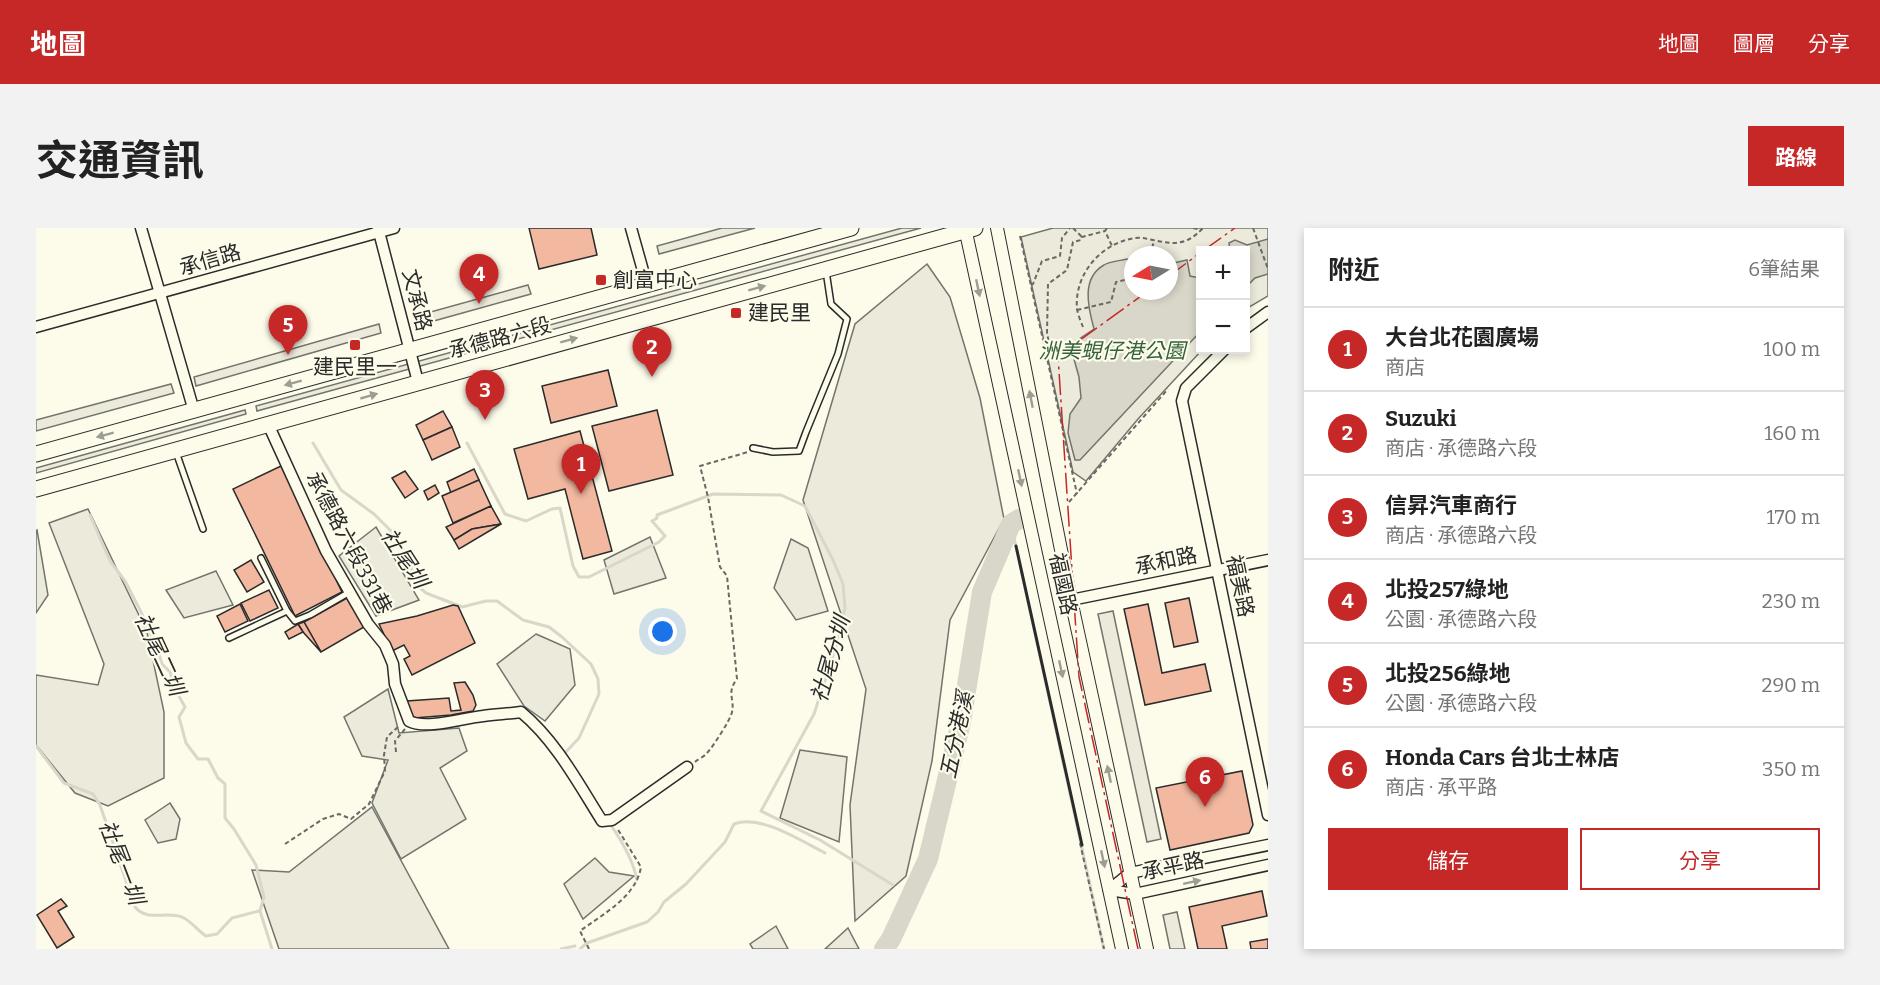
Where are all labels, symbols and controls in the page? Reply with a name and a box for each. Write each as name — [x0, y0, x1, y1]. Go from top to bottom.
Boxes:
text: 地圖 — [30, 28, 86, 61]
text: 地圖 — [1658, 31, 1700, 57]
text: 圖層 — [1733, 31, 1775, 57]
text: 分享 — [1808, 31, 1850, 57]
button: 路線 — [1748, 126, 1844, 186]
text: 交通資訊 — [36, 136, 204, 186]
street label: 承信路 — [176, 239, 244, 281]
north arrow — [1124, 246, 1178, 300]
map controls — [1196, 246, 1250, 354]
button: + — [1196, 246, 1250, 300]
pin: 4 — [460, 254, 498, 304]
text: 附近 — [1328, 255, 1380, 286]
text: 6筆結果 — [1748, 257, 1820, 281]
street label: 文承路 — [397, 266, 437, 334]
place label: 創富中心 — [613, 267, 697, 293]
marker: 創富中心 — [594, 273, 608, 287]
one-way arrow — [974, 278, 984, 297]
one-way arrow — [748, 283, 766, 293]
place label: 建民里 — [748, 300, 811, 326]
button: − — [1196, 300, 1250, 354]
pin: 5 — [268, 306, 308, 355]
marker: 建民里 — [729, 306, 743, 320]
street label: 承德路六段 — [446, 312, 554, 364]
text: 大台北花園廣場 — [1385, 324, 1539, 351]
pin: 2 — [632, 328, 672, 377]
one-way arrow — [560, 335, 579, 345]
text: 1 — [1343, 337, 1352, 361]
text: 100 m — [1763, 337, 1820, 361]
marker: 建民里一 — [348, 338, 362, 352]
park label: 洲美蜆仔港公園 — [1039, 338, 1188, 364]
place label: 建民里一 — [313, 354, 397, 380]
text: 商店 — [1385, 355, 1425, 379]
pin: 3 — [466, 370, 504, 420]
one-way arrow — [284, 379, 302, 389]
one-way arrow — [1026, 389, 1035, 408]
one-way arrow — [360, 391, 378, 400]
text: Suzuki — [1385, 405, 1456, 432]
text: 2 — [1342, 421, 1353, 445]
text: 160 m — [1764, 421, 1820, 445]
one-way arrow — [96, 431, 114, 440]
text: 商店 · 承德路六段 — [1385, 436, 1537, 460]
pin: 1 — [562, 444, 600, 494]
street label: 承德路六段331巷 — [300, 467, 398, 619]
one-way arrow — [1016, 469, 1025, 488]
text: 信昇汽車商行 — [1385, 492, 1517, 519]
text: 3 — [1342, 505, 1353, 529]
text: 170 m — [1767, 505, 1820, 529]
water label: 社尾圳 — [375, 523, 436, 596]
text: 商店 · 承德路六段 — [1385, 523, 1537, 547]
street label: 承和路 — [1132, 542, 1200, 580]
street label: 福國路 — [1044, 550, 1082, 618]
street label: 福美路 — [1221, 552, 1259, 620]
text: 北投257綠地 — [1385, 576, 1509, 603]
text: 4 — [1341, 589, 1354, 613]
text: 230 m — [1762, 589, 1820, 613]
text: 公園 · 承德路六段 — [1385, 607, 1537, 631]
water label: 社尾二圳 — [129, 609, 192, 703]
water label: 社尾分圳 — [805, 610, 856, 705]
your location — [648, 617, 677, 646]
one-way arrow — [1057, 659, 1067, 678]
text: 北投256綠地 — [1385, 660, 1510, 687]
text: 5 — [1342, 673, 1353, 697]
text: 290 m — [1762, 673, 1820, 697]
water label: 五分港溪 — [934, 686, 979, 781]
text: 公園 · 承德路六段 — [1385, 691, 1537, 715]
text: Honda Cars 台北士林店 — [1385, 744, 1619, 771]
text: 6 — [1342, 757, 1353, 781]
text: 350 m — [1762, 757, 1820, 781]
pin: 6 — [1186, 758, 1224, 807]
one-way arrow — [1104, 765, 1113, 784]
text: 商店 · 承平路 — [1385, 775, 1497, 799]
water label: 社尾一圳 — [93, 816, 151, 911]
button: 儲存 — [1328, 828, 1568, 890]
button: 分享 — [1580, 828, 1820, 890]
street label: 承平路 — [1139, 847, 1207, 885]
one-way arrow — [1099, 850, 1108, 869]
one-way arrow — [1183, 877, 1202, 886]

